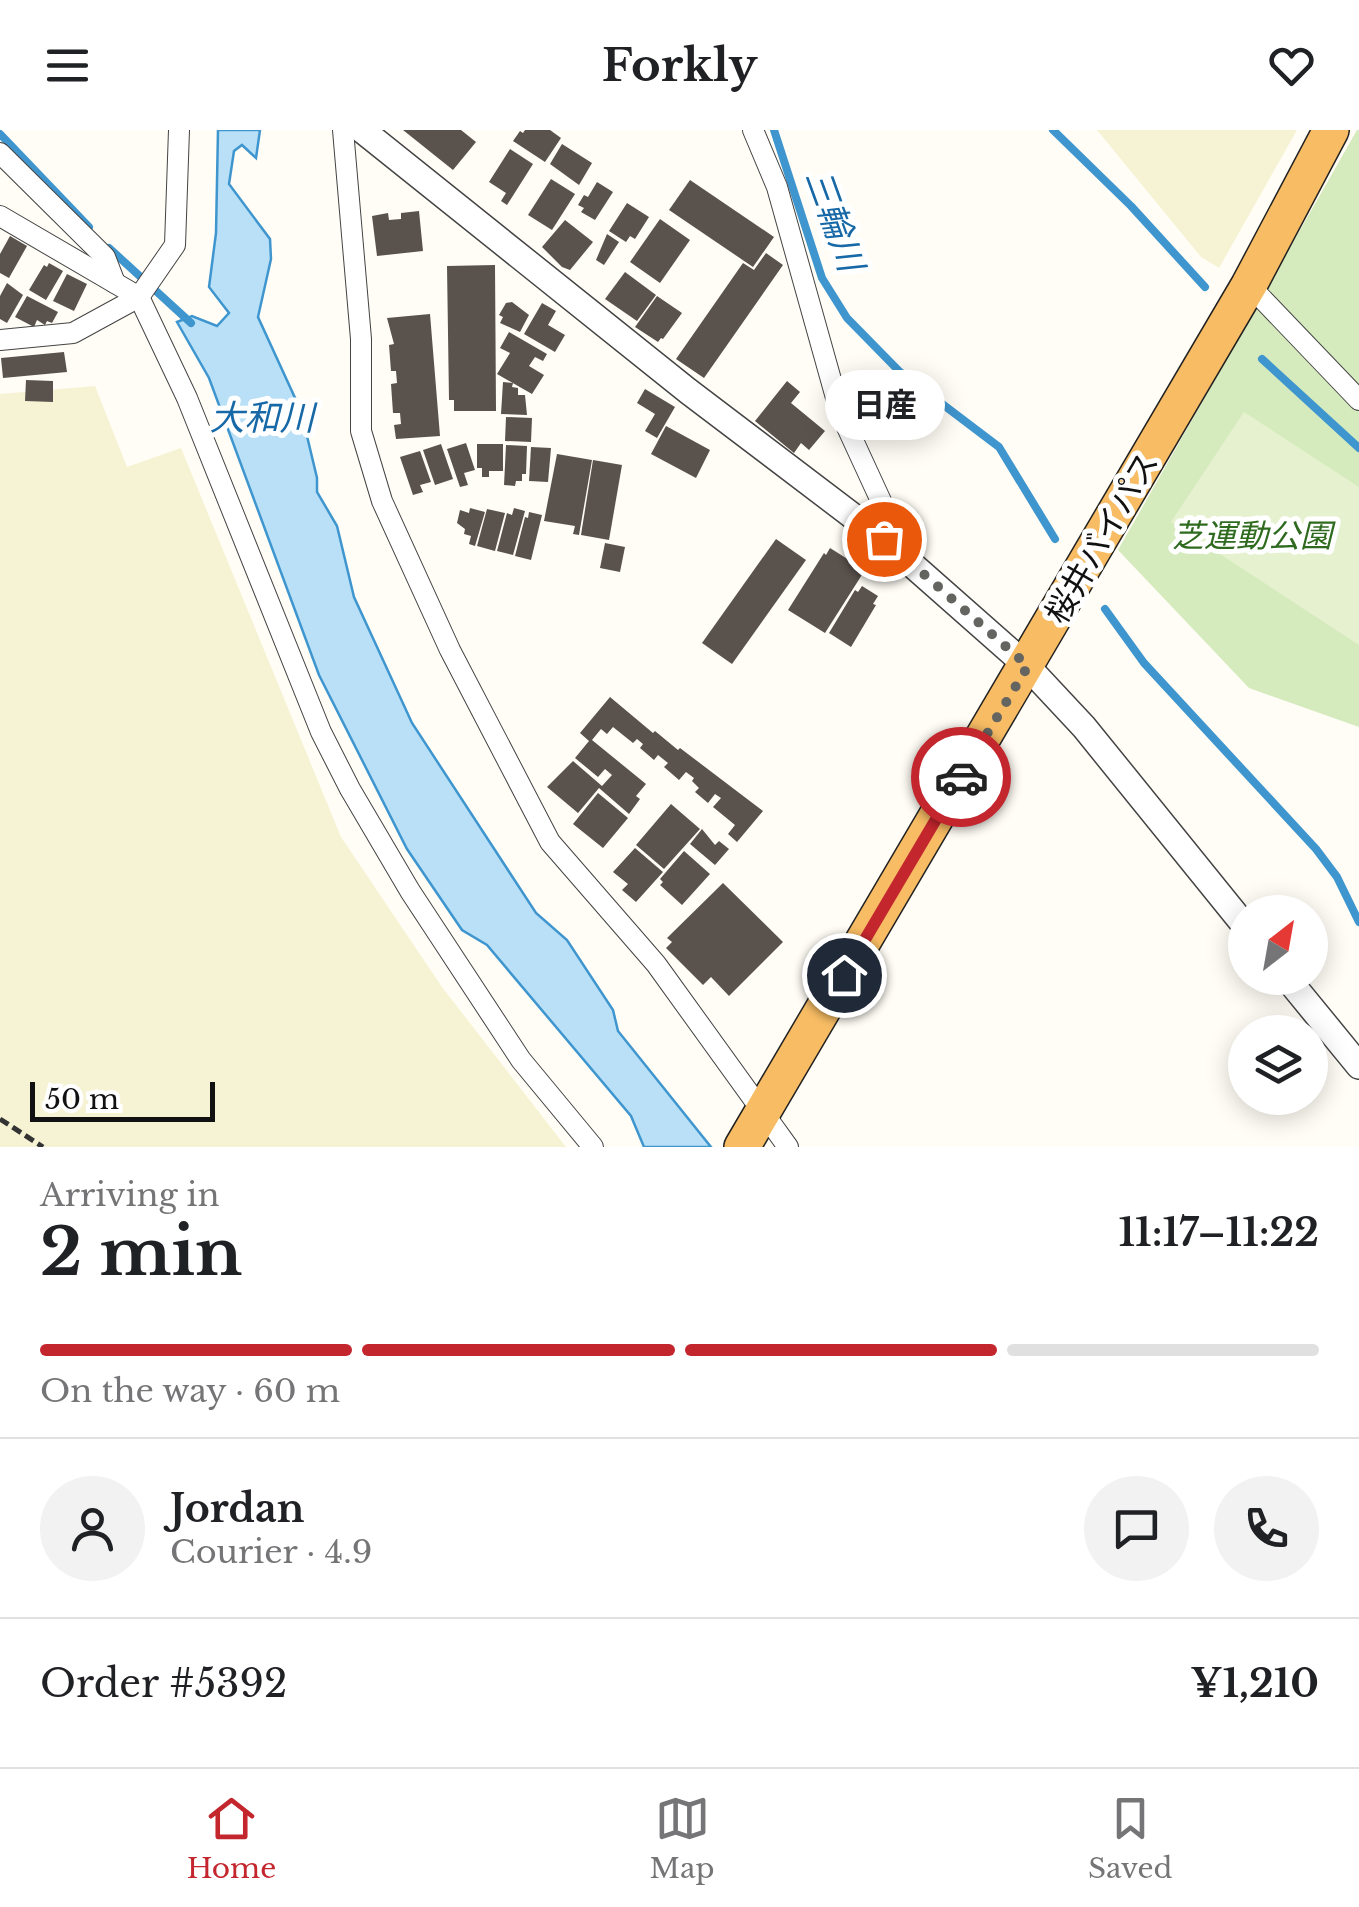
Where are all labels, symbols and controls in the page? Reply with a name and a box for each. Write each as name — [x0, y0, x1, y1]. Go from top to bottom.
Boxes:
text: Forkly — [602, 37, 757, 93]
icon: menu — [40, 38, 95, 93]
icon: heart — [1264, 38, 1319, 93]
water label: 三輪川 — [797, 163, 875, 280]
callout: 日産 — [824, 369, 944, 439]
text: 日産 — [853, 385, 917, 425]
water label: 大和川 — [209, 396, 318, 439]
street label: 桜井バイパス — [1037, 445, 1167, 631]
pin — [842, 497, 927, 582]
icon: bag — [857, 512, 912, 567]
park label: 芝運動公園 — [1172, 516, 1336, 556]
courier — [911, 727, 1011, 827]
icon: car — [934, 750, 989, 805]
north arrow — [1228, 895, 1328, 995]
map controls — [1228, 895, 1328, 1115]
pin — [802, 933, 887, 1018]
icon: home — [817, 948, 872, 1003]
button: layers — [1228, 1015, 1328, 1115]
scale bar — [30, 1077, 215, 1121]
text: 50 m — [45, 1082, 119, 1117]
text: Arriving in — [40, 1175, 219, 1215]
text: 11:17–11:22 — [1119, 1209, 1319, 1256]
text: 2 min — [40, 1212, 242, 1293]
text: On the way · 60 m — [40, 1371, 340, 1411]
button: person — [40, 1476, 145, 1581]
button: chat — [1084, 1476, 1189, 1581]
button: phone — [1214, 1476, 1319, 1581]
text: Jordan — [170, 1485, 304, 1532]
text: Courier · 4.9 — [170, 1532, 372, 1572]
text: Order #5392 — [40, 1660, 287, 1707]
text: ¥1,210 — [1190, 1660, 1319, 1707]
tab: Home — [187, 1791, 276, 1886]
tab: Map — [650, 1791, 715, 1886]
tab: Saved — [1088, 1791, 1172, 1886]

